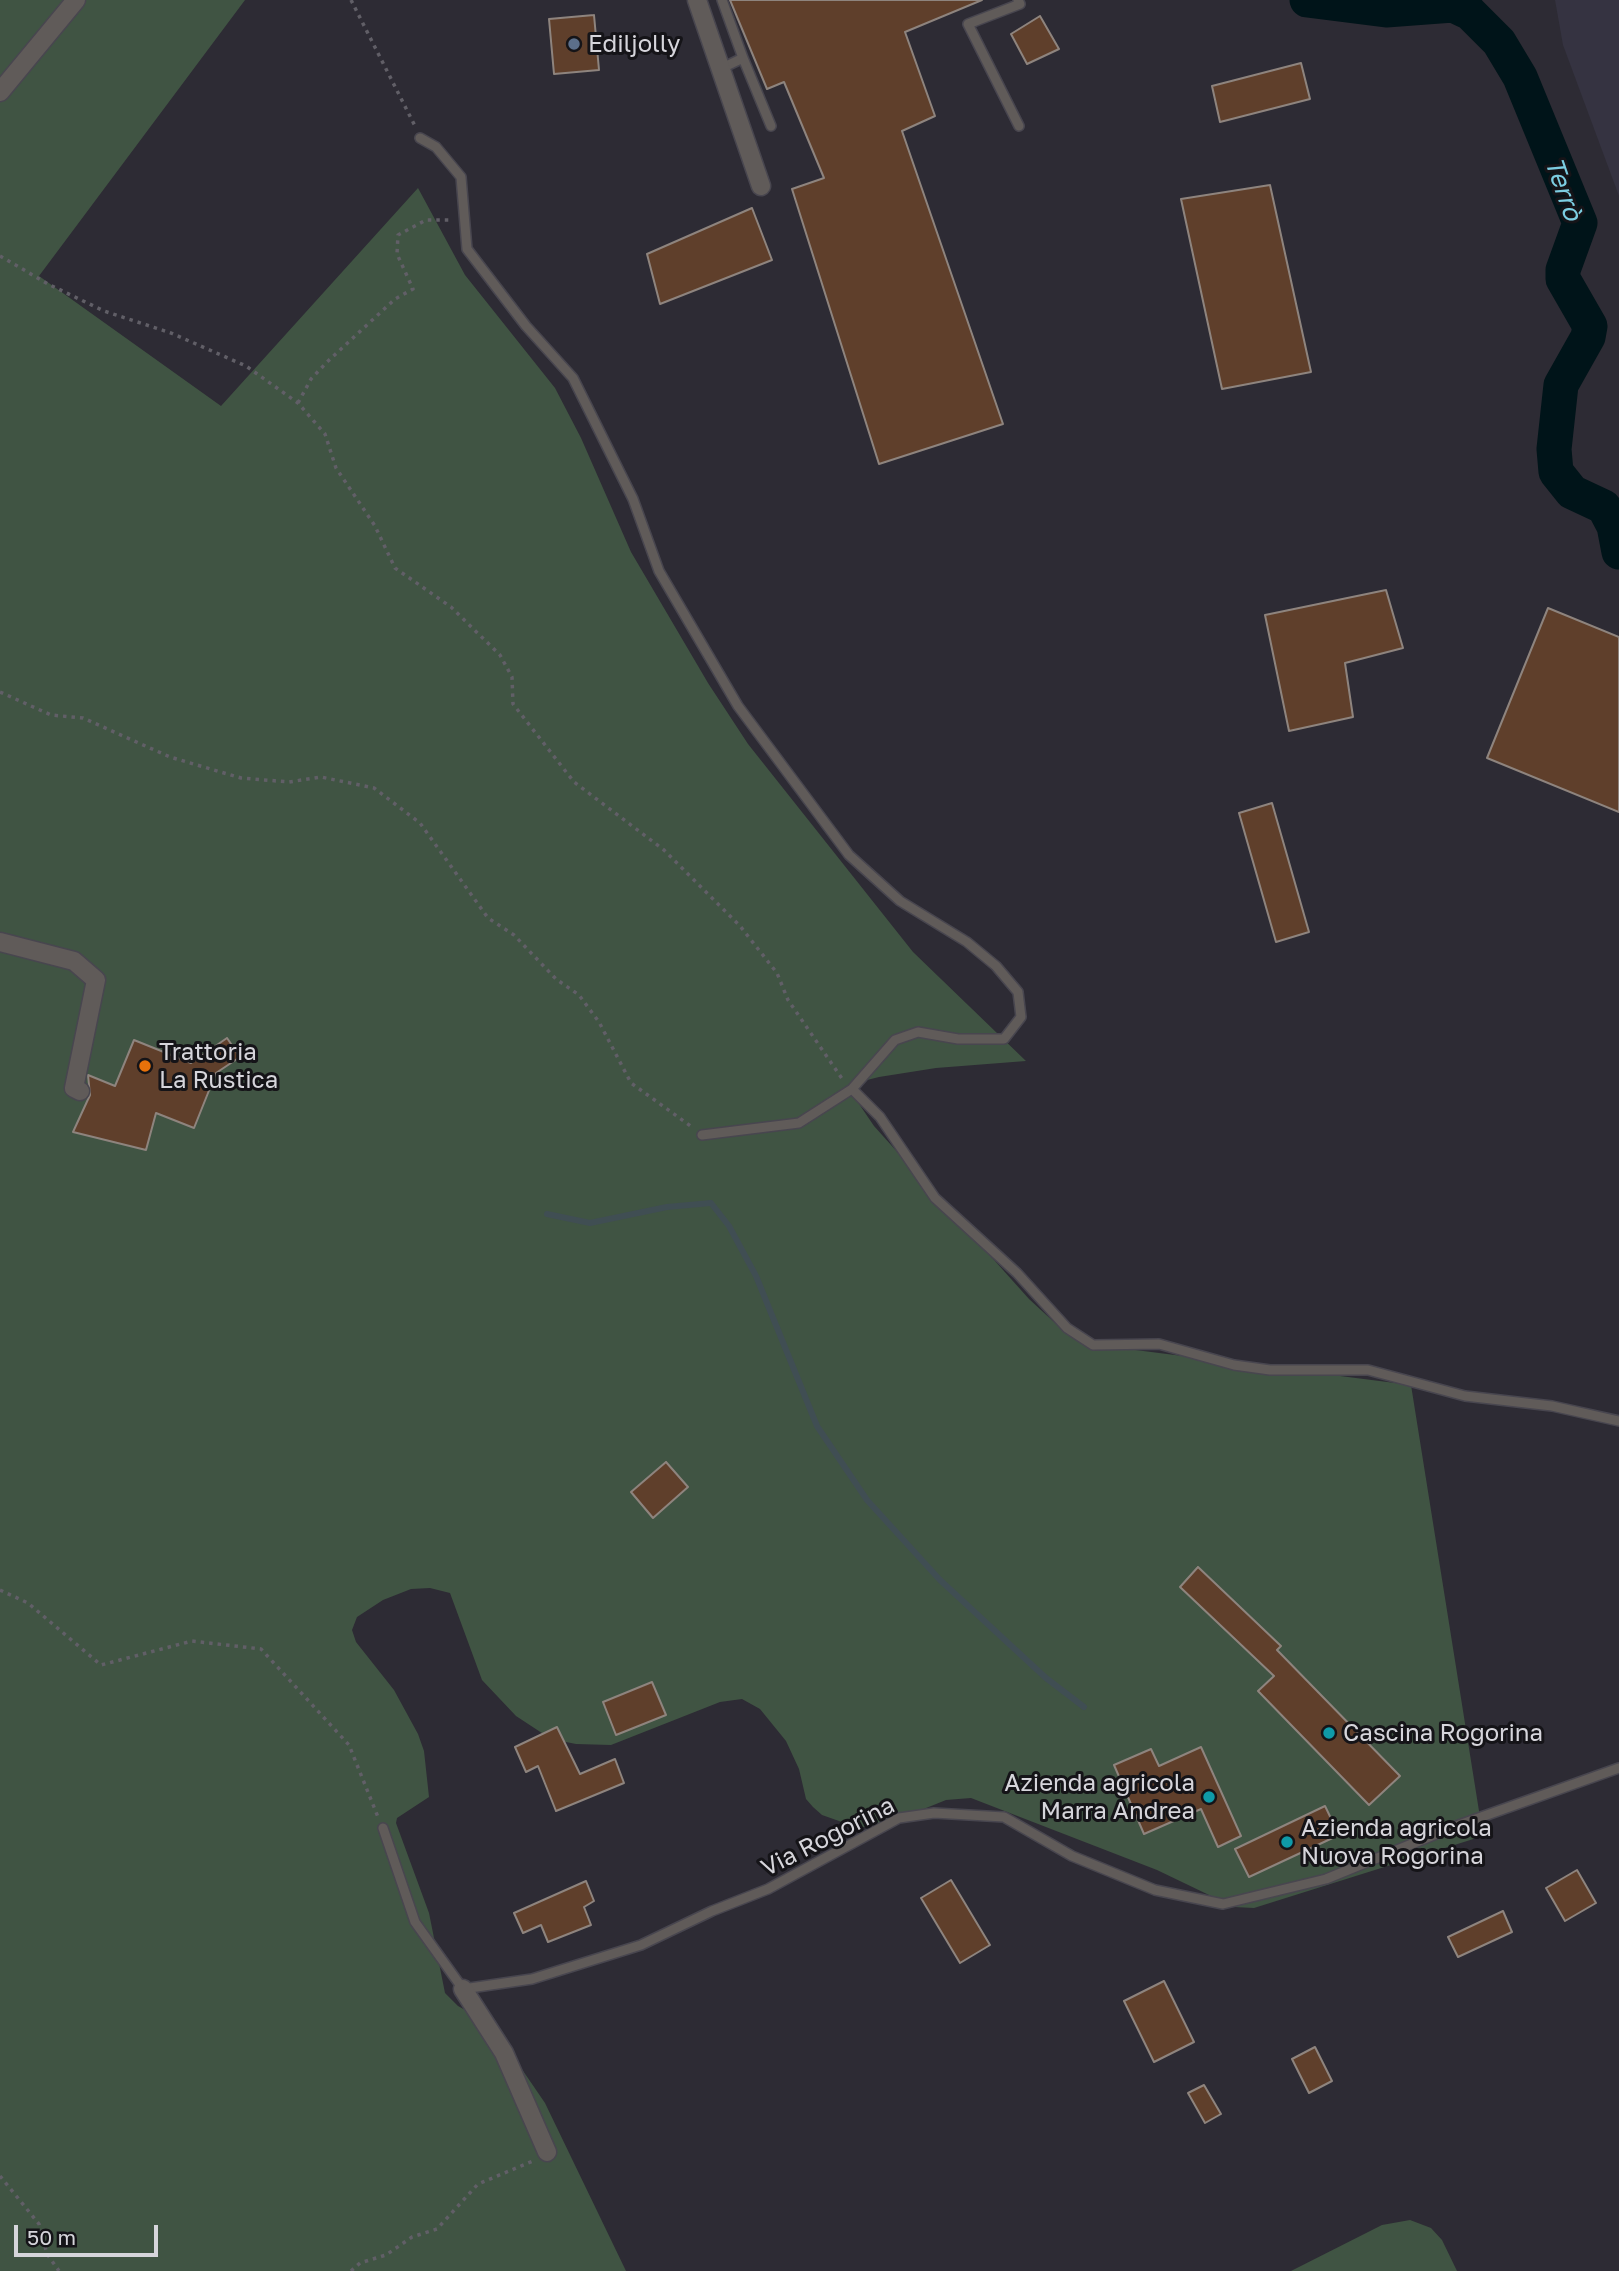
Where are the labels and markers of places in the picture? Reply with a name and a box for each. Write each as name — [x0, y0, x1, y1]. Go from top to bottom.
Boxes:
place label: Ediljolly — [588, 30, 680, 58]
marker: Ediljolly — [566, 36, 582, 52]
place label: Trattoria La Rustica — [159, 1038, 278, 1094]
marker: Trattoria La Rustica — [137, 1058, 153, 1074]
place label: Cascina Rogorina — [1343, 1719, 1543, 1747]
marker: Cascina Rogorina — [1321, 1725, 1337, 1741]
place label: Azienda agricola Marra Andrea — [1004, 1769, 1195, 1825]
marker: Azienda agricola Marra Andrea — [1201, 1789, 1217, 1805]
place label: Azienda agricola Nuova Rogorina — [1301, 1814, 1492, 1870]
marker: Azienda agricola Nuova Rogorina — [1279, 1834, 1295, 1850]

